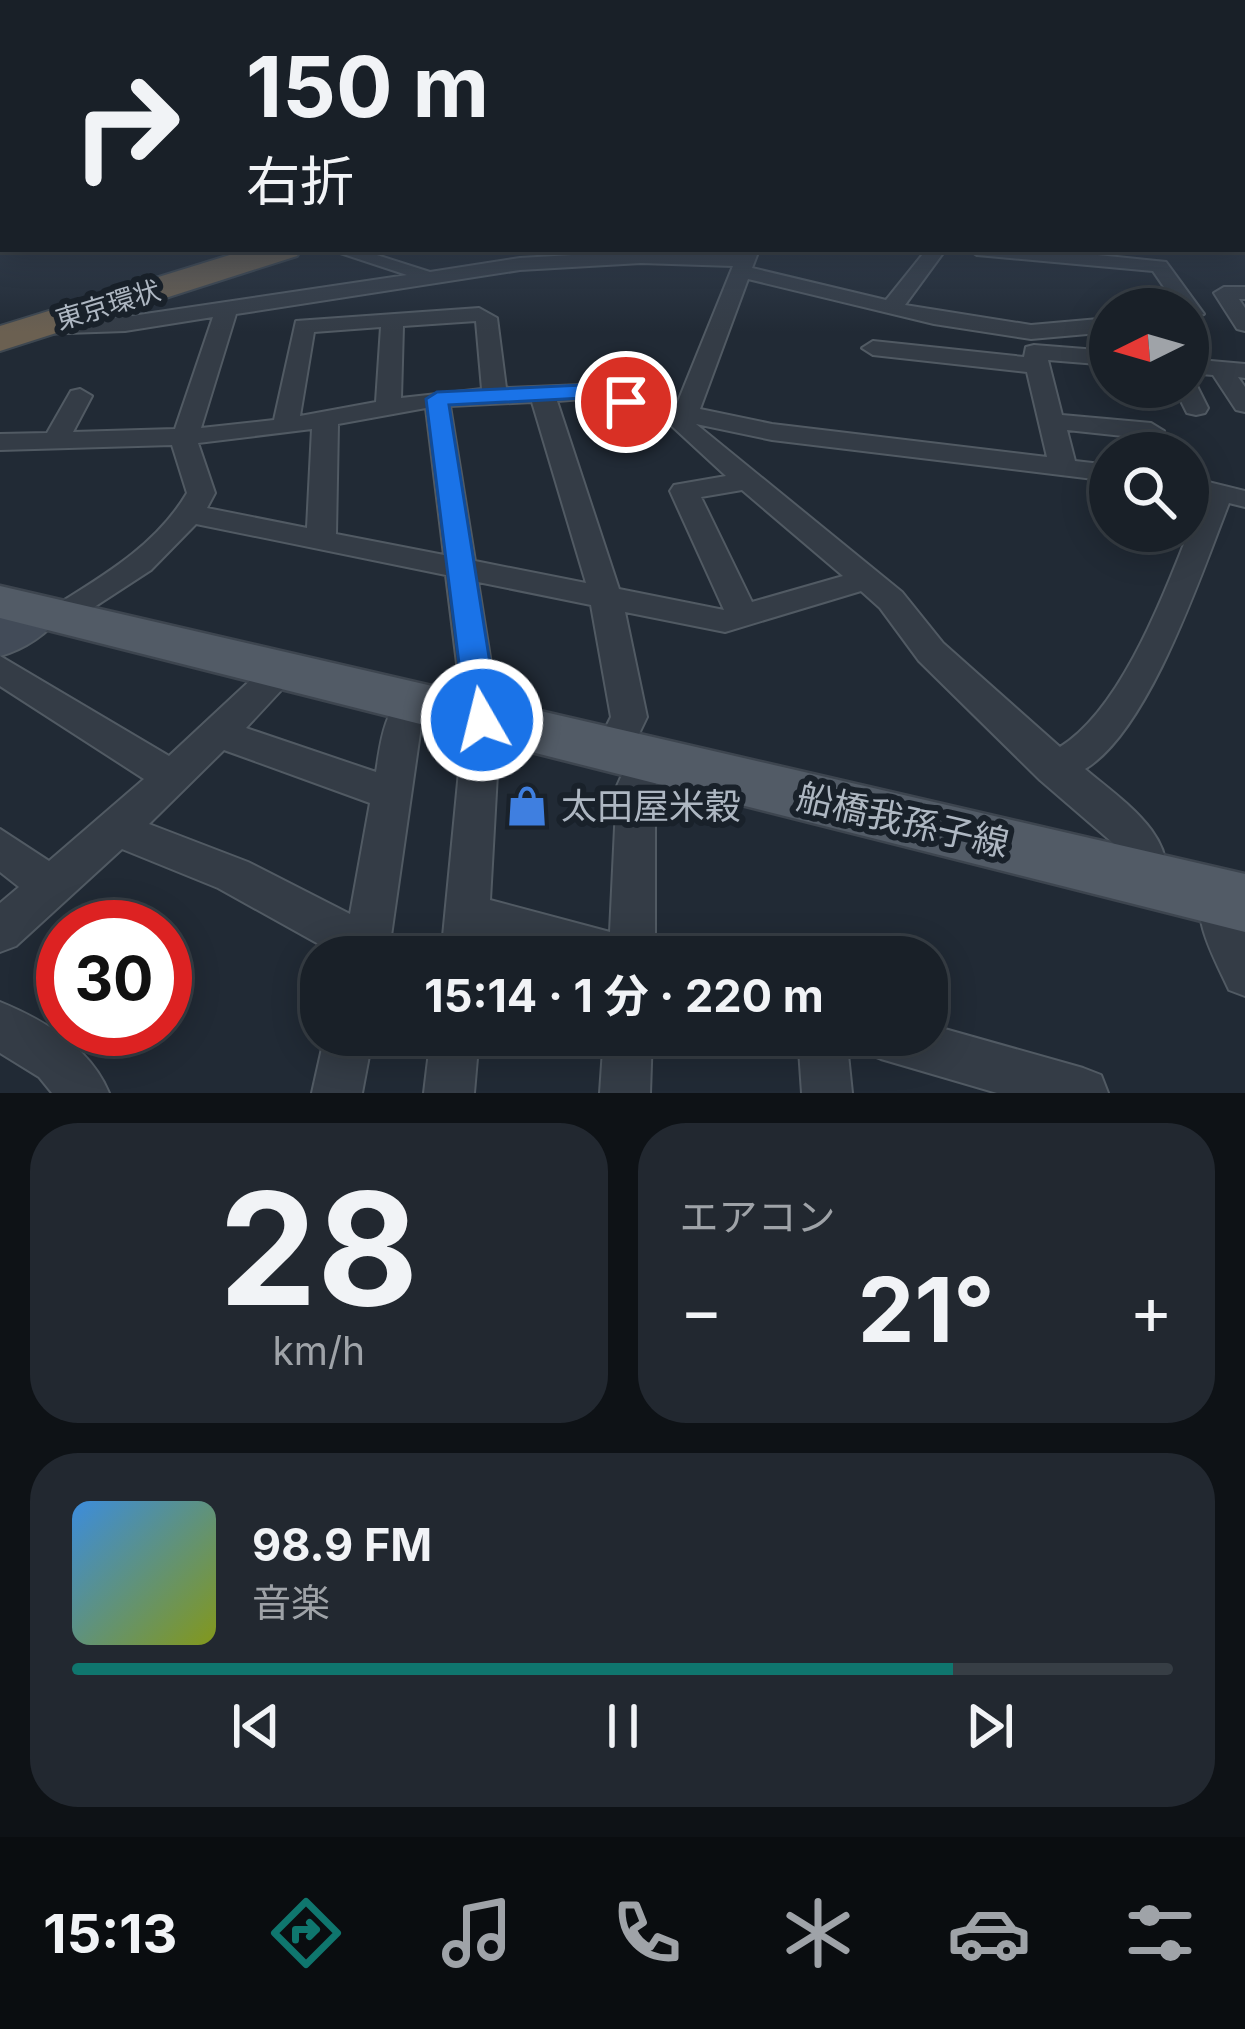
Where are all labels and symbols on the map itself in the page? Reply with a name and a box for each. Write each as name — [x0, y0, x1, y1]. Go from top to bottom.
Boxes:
street label: 東京環状 — [52, 273, 164, 337]
north arrow — [1089, 288, 1209, 408]
pin — [575, 351, 677, 453]
position arrow — [419, 657, 545, 783]
street label: 船橋我孫子線 — [793, 774, 1013, 866]
shop icon: 太田屋米穀 — [504, 783, 550, 829]
place label: 太田屋米穀 — [561, 784, 741, 828]
speed limit sign: 30 — [36, 900, 192, 1056]

